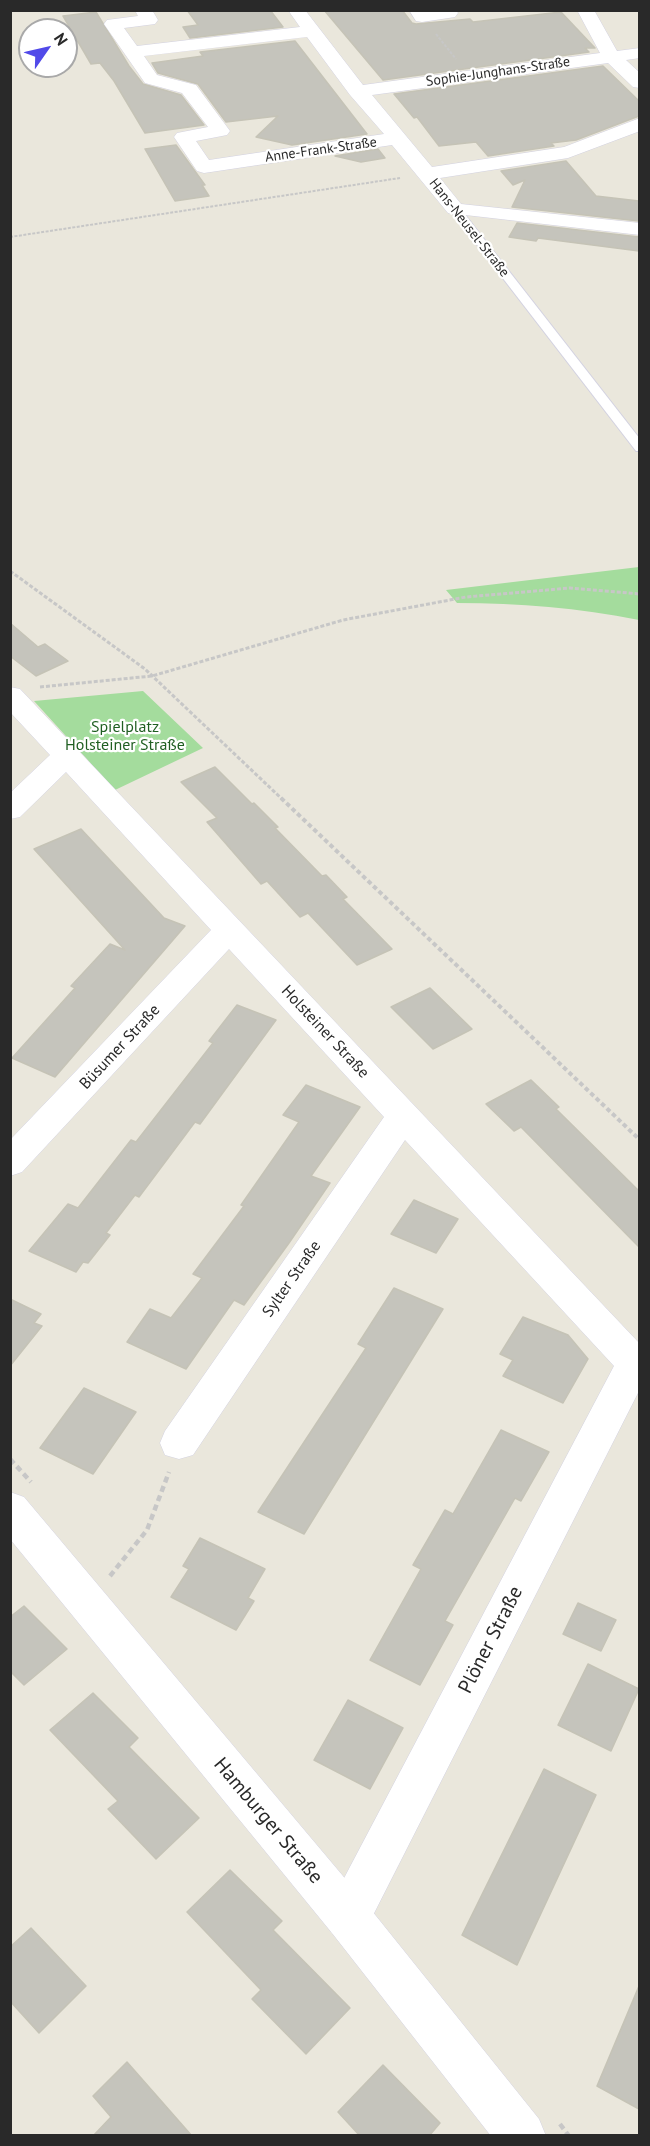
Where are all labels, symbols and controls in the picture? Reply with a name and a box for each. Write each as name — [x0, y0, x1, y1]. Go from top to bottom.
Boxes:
north arrow — [18, 18, 78, 78]
text: N — [50, 29, 72, 49]
street label: Sophie-Junghans-Straße — [425, 54, 571, 90]
street label: Anne-Frank-Straße — [264, 134, 378, 166]
street label: Hans-Neusel-Straße — [425, 175, 513, 281]
park label: Spielplatz Holsteiner Straße — [65, 717, 185, 755]
street label: Holsteiner Straße — [277, 982, 373, 1082]
street label: Büsumer Straße — [76, 1001, 164, 1093]
street label: Sylter Straße — [259, 1237, 325, 1321]
street label: Plöner Straße — [454, 1582, 528, 1698]
street label: Hamburger Straße — [208, 1753, 328, 1889]

